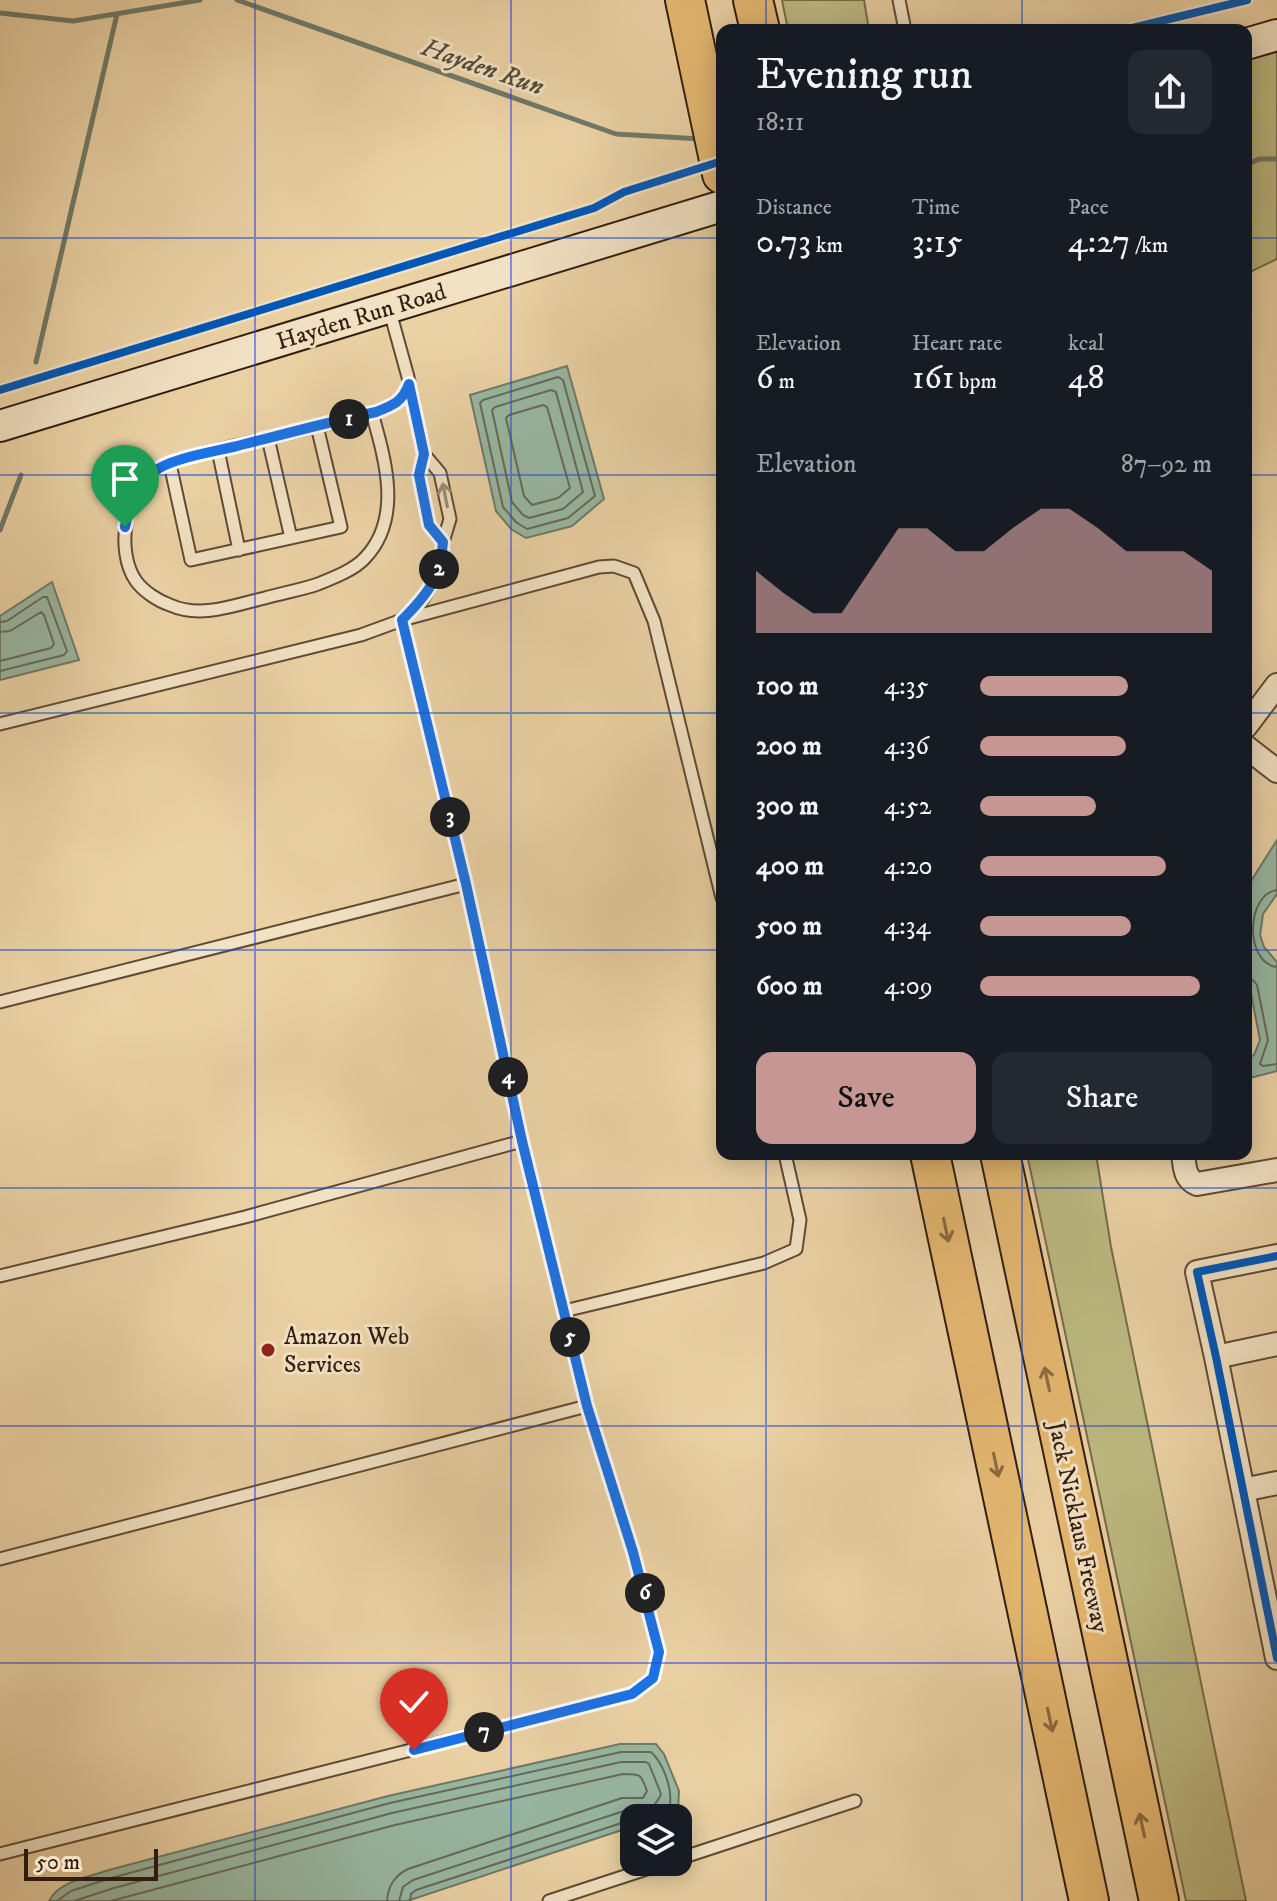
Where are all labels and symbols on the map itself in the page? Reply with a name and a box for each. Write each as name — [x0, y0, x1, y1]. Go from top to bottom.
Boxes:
water label: Hayden Run — [416, 31, 548, 104]
street label: Hayden Run Road — [273, 277, 450, 357]
pin: 1 — [329, 399, 369, 439]
pin — [91, 445, 159, 527]
one-way arrow — [437, 483, 452, 508]
pin: 2 — [419, 549, 459, 589]
pin: 3 — [430, 797, 470, 837]
pin: 4 — [488, 1057, 528, 1097]
one-way arrow — [939, 1217, 954, 1243]
pin: 5 — [550, 1317, 590, 1357]
place label: Amazon Web Services — [284, 1322, 409, 1380]
marker: Amazon Web Services — [259, 1341, 277, 1359]
one-way arrow — [1039, 1366, 1054, 1392]
street label: Jack Nicklaus Freeway — [1041, 1417, 1115, 1636]
one-way arrow — [989, 1452, 1004, 1478]
pin: 6 — [625, 1573, 665, 1613]
pin — [380, 1668, 448, 1750]
one-way arrow — [1043, 1706, 1058, 1732]
pin: 7 — [464, 1712, 504, 1752]
one-way arrow — [1134, 1812, 1149, 1838]
scale bar — [24, 1845, 158, 1881]

